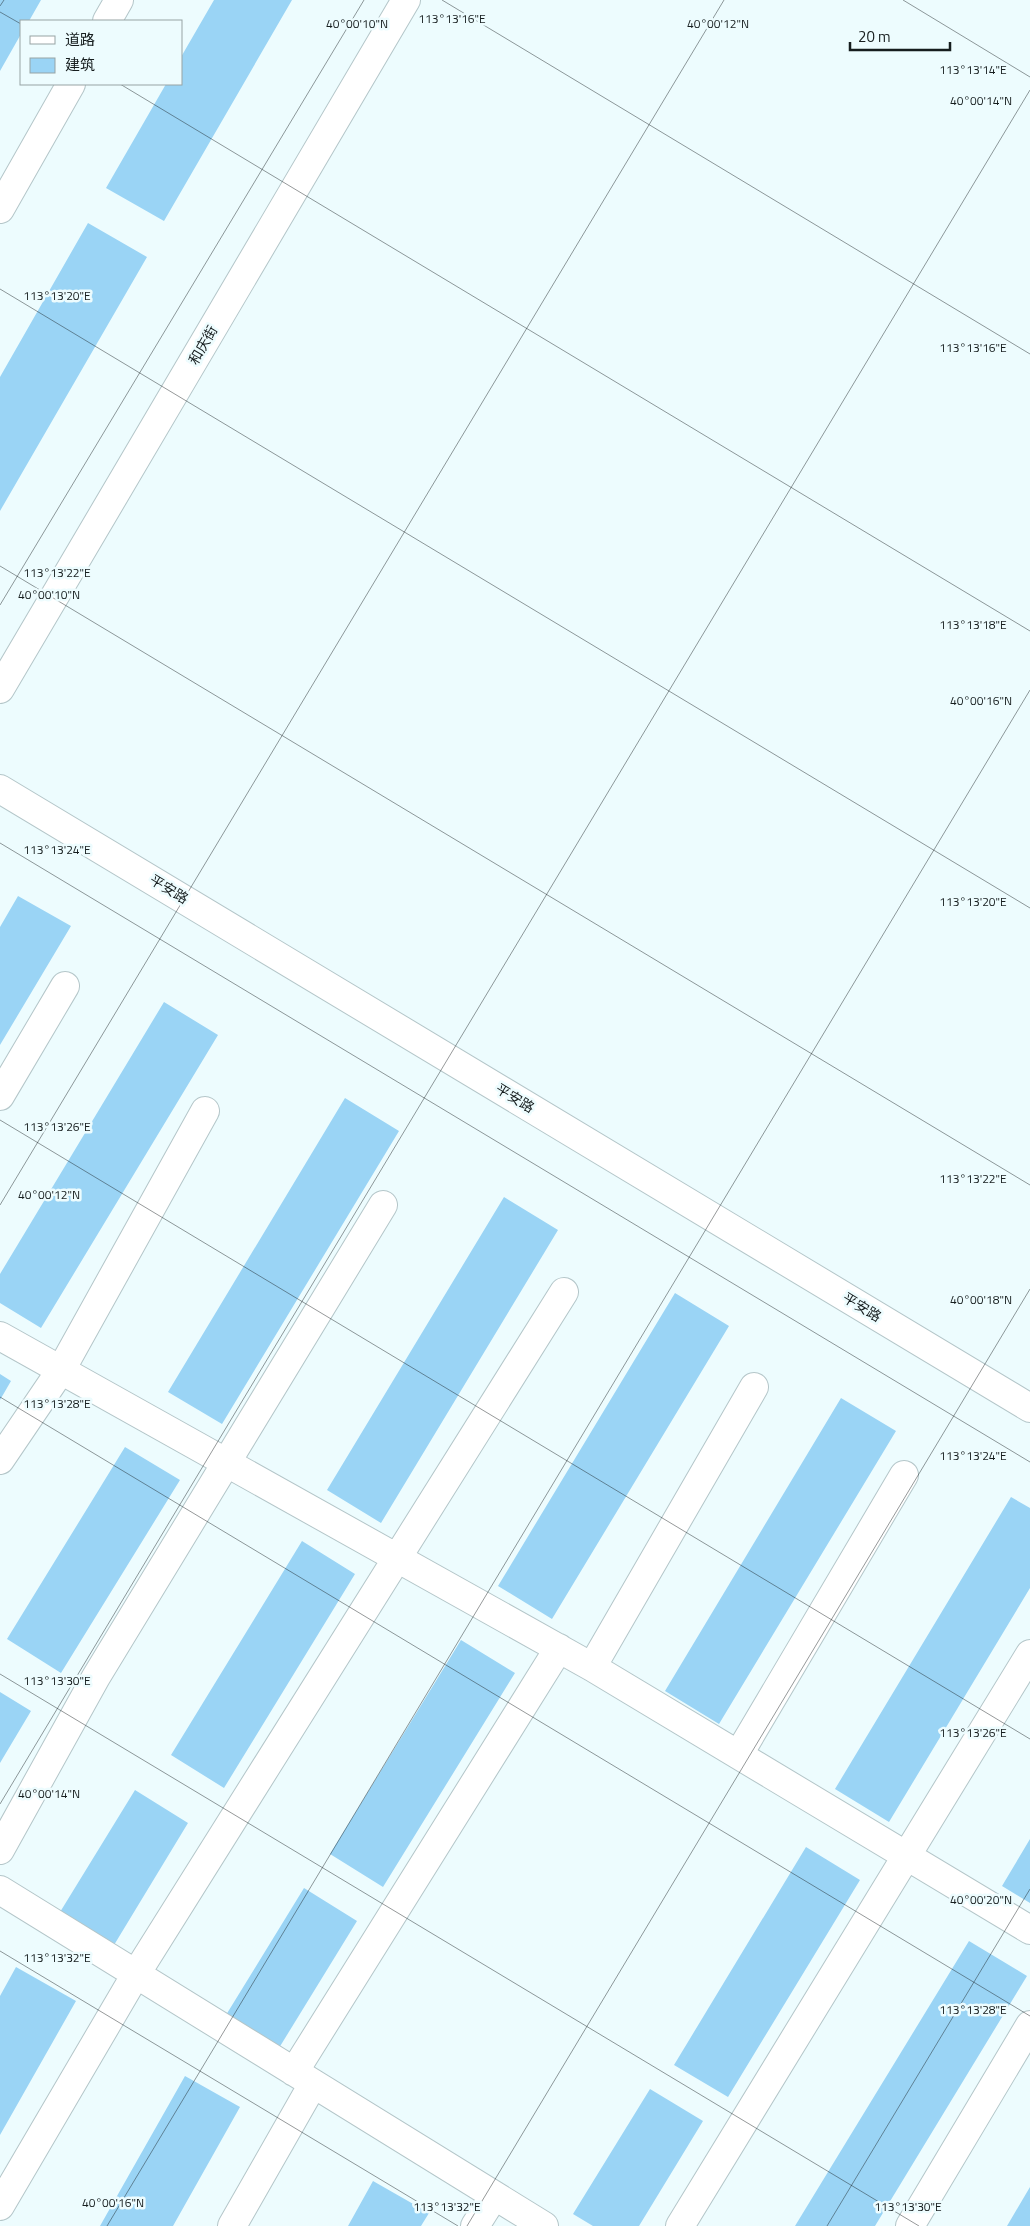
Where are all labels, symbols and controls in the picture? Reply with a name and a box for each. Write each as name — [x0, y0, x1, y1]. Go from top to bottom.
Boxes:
text: 113°13'16"E — [418, 9, 486, 28]
text: 40°00'10"N — [326, 14, 388, 33]
text: 40°00'12"N — [687, 14, 749, 33]
legend — [20, 20, 182, 85]
scale bar — [850, 20, 950, 52]
text: 20 m — [858, 25, 891, 48]
text: 道路 — [65, 28, 95, 51]
text: 建筑 — [65, 53, 95, 76]
text: 113°13'14"E — [939, 60, 1007, 79]
text: 40°00'14"N — [950, 91, 1012, 110]
text: 113°13'20"E — [23, 286, 91, 305]
street label: 和庆街 — [183, 321, 222, 368]
text: 113°13'16"E — [939, 338, 1007, 357]
text: 113°13'22"E — [23, 563, 91, 582]
text: 40°00'10"N — [18, 585, 80, 604]
text: 113°13'18"E — [939, 615, 1007, 634]
text: 40°00'16"N — [950, 691, 1012, 710]
text: 113°13'24"E — [23, 840, 91, 859]
street label: 平安路 — [146, 869, 193, 908]
text: 113°13'20"E — [939, 892, 1007, 911]
street label: 平安路 — [492, 1078, 539, 1117]
text: 113°13'26"E — [23, 1117, 91, 1136]
text: 113°13'22"E — [939, 1169, 1007, 1188]
text: 40°00'12"N — [18, 1185, 80, 1204]
street label: 平安路 — [839, 1287, 886, 1326]
text: 40°00'18"N — [950, 1290, 1012, 1309]
text: 113°13'28"E — [23, 1394, 91, 1413]
text: 113°13'24"E — [939, 1446, 1007, 1465]
text: 113°13'30"E — [23, 1671, 91, 1690]
text: 113°13'26"E — [939, 1723, 1007, 1742]
text: 40°00'14"N — [18, 1784, 80, 1803]
text: 40°00'20"N — [950, 1890, 1012, 1909]
text: 113°13'32"E — [23, 1948, 91, 1967]
text: 113°13'28"E — [939, 2000, 1007, 2019]
text: 40°00'16"N — [82, 2193, 144, 2212]
text: 113°13'32"E — [413, 2197, 481, 2216]
text: 113°13'30"E — [874, 2197, 942, 2216]

